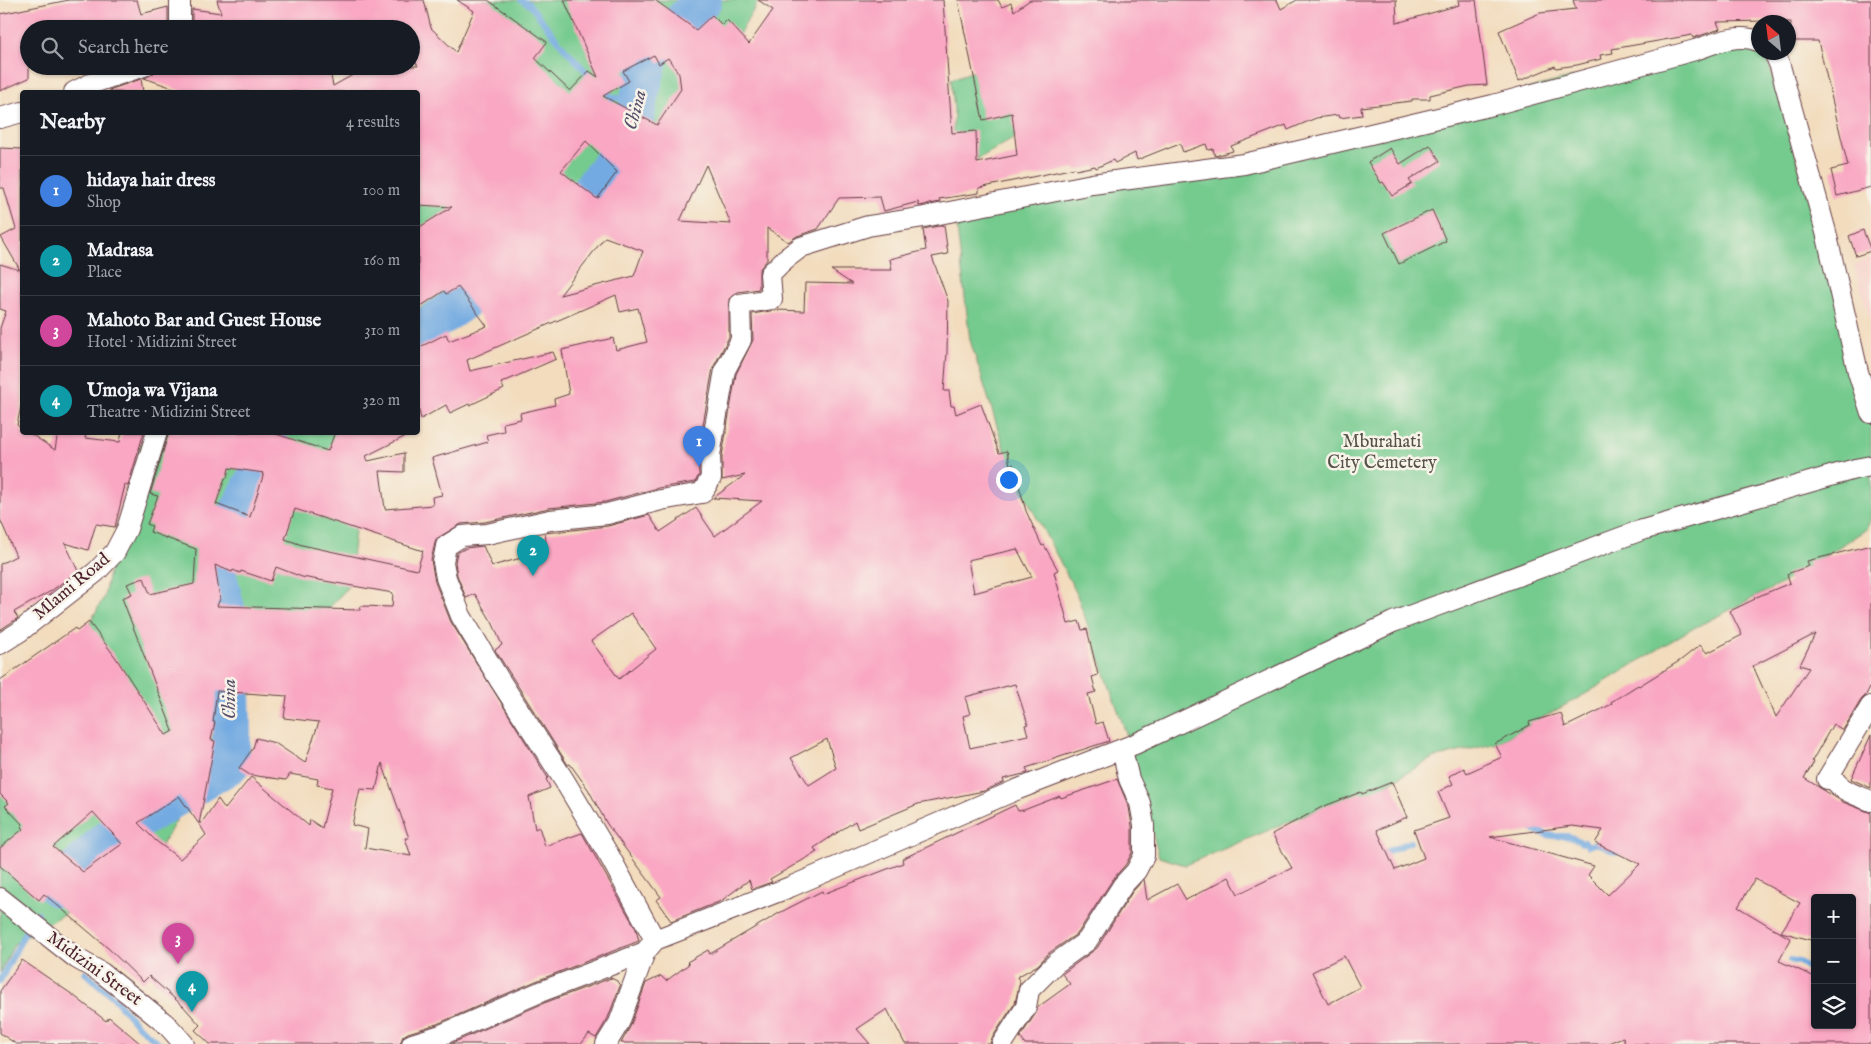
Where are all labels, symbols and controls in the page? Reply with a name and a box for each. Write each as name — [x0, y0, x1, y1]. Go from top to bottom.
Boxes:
north arrow — [1751, 15, 1796, 60]
search box — [20, 20, 420, 75]
icon: search — [38, 34, 66, 62]
text: Search here — [78, 36, 169, 60]
water label: China — [619, 87, 653, 133]
text: Nearby — [40, 109, 105, 136]
text: 4 results — [346, 113, 400, 133]
text: hidaya hair dress — [87, 169, 216, 193]
text: 1 — [53, 181, 59, 201]
text: 100 m — [363, 181, 400, 201]
text: Shop — [87, 193, 121, 213]
text: Madrasa — [87, 239, 153, 263]
text: 2 — [52, 251, 60, 271]
text: 160 m — [364, 251, 400, 271]
text: Place — [87, 263, 122, 283]
text: Mahoto Bar and Guest House — [87, 309, 321, 333]
text: 3 — [53, 321, 59, 341]
text: 310 m — [364, 321, 400, 341]
text: Hotel · Midizini Street — [87, 333, 237, 353]
text: Umoja wa Vijana — [87, 379, 218, 403]
text: 4 — [52, 391, 60, 411]
text: 320 m — [363, 391, 400, 411]
text: Theatre · Midizini Street — [87, 403, 250, 423]
pin: 1 — [683, 426, 715, 467]
park label: Mburahati City Cemetery — [1327, 431, 1437, 475]
your location — [996, 467, 1022, 493]
pin: 2 — [517, 535, 549, 576]
street label: Mlami Road — [29, 548, 115, 626]
water label: China — [218, 679, 242, 719]
map controls — [1811, 894, 1856, 1029]
button: + — [1811, 894, 1856, 939]
pin: 3 — [162, 923, 194, 964]
street label: Midizini Street — [42, 927, 146, 1011]
button: − — [1811, 939, 1856, 984]
pin: 4 — [176, 971, 208, 1012]
button: layers — [1811, 984, 1856, 1029]

